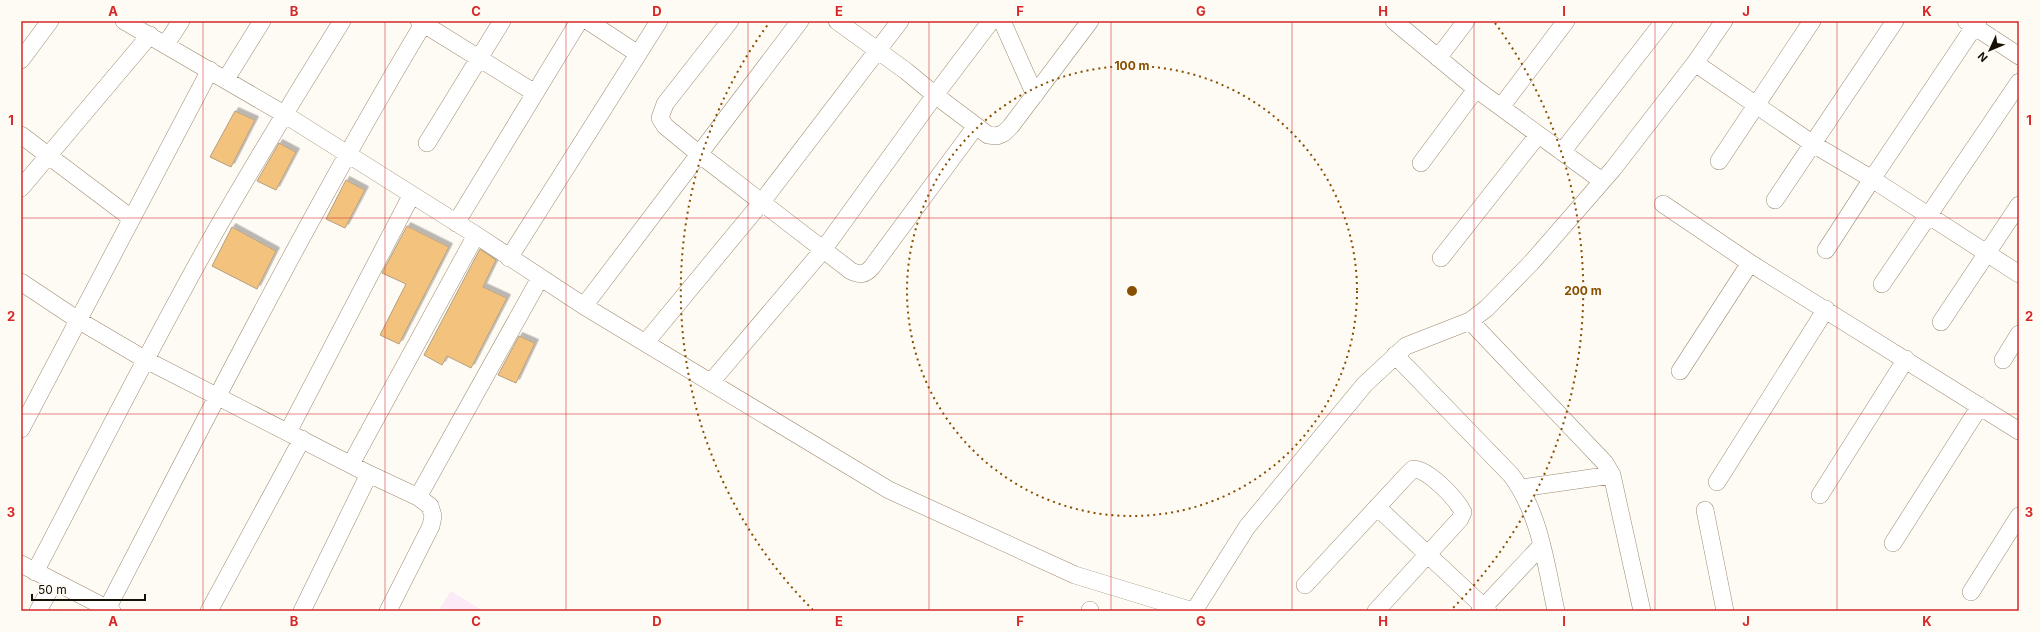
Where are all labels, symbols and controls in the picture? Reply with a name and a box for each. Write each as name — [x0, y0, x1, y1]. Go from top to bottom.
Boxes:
text: A — [108, 3, 118, 19]
text: B — [290, 3, 299, 19]
text: C — [471, 3, 481, 19]
text: D — [652, 3, 662, 19]
text: E — [835, 3, 843, 19]
text: F — [1016, 3, 1024, 19]
text: G — [1196, 3, 1206, 19]
text: H — [1378, 3, 1388, 19]
text: I — [1562, 3, 1566, 19]
text: J — [1742, 3, 1750, 19]
text: K — [1922, 3, 1932, 19]
north arrow — [1970, 30, 2010, 70]
text: N — [1975, 49, 1991, 65]
text: 100 m — [1114, 58, 1150, 73]
text: 1 — [8, 112, 14, 128]
text: 1 — [2026, 112, 2032, 128]
text: 200 m — [1564, 283, 1602, 298]
centre of rings — [1125, 284, 1139, 298]
text: 2 — [7, 308, 15, 324]
text: 2 — [2025, 308, 2033, 324]
text: 3 — [7, 504, 15, 520]
text: 3 — [2025, 504, 2033, 520]
scale bar — [32, 576, 145, 602]
text: 50 m — [38, 582, 67, 597]
text: A — [108, 613, 118, 629]
text: B — [290, 613, 299, 629]
text: C — [471, 613, 481, 629]
text: D — [652, 613, 662, 629]
text: E — [835, 613, 843, 629]
text: F — [1016, 613, 1024, 629]
text: G — [1196, 613, 1206, 629]
text: H — [1378, 613, 1388, 629]
text: I — [1562, 613, 1566, 629]
text: J — [1742, 613, 1750, 629]
text: K — [1922, 613, 1932, 629]

